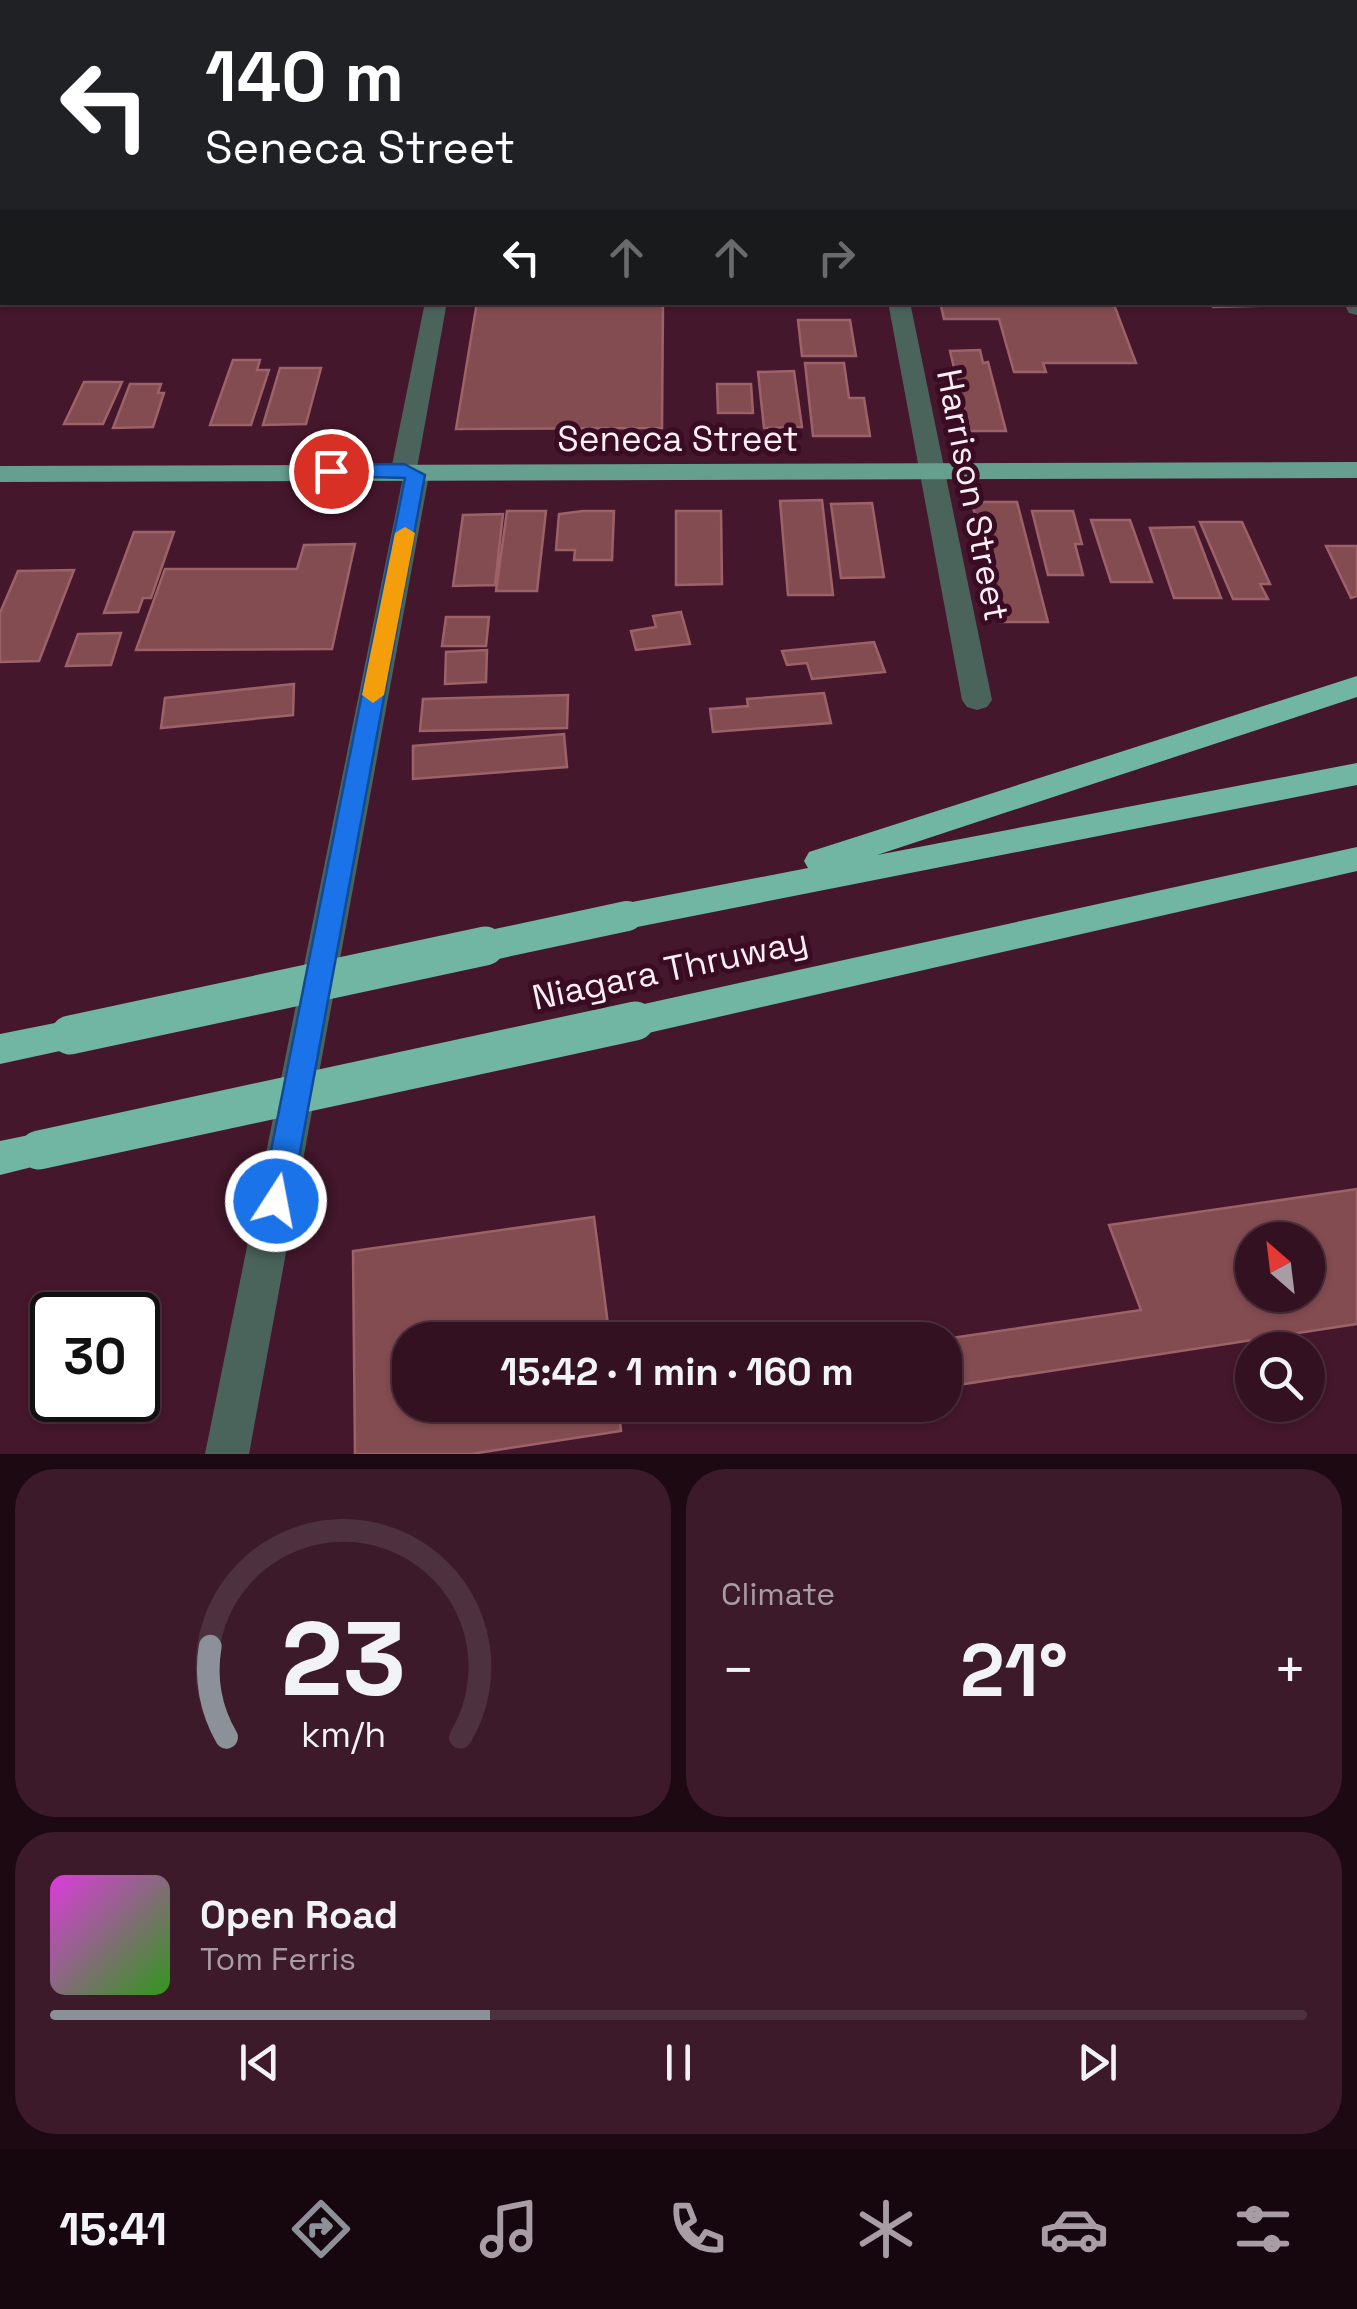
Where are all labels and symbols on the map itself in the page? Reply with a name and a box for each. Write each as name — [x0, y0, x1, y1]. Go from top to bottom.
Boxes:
street label: Harrison Street — [927, 365, 1019, 625]
street label: Seneca Street — [557, 417, 799, 461]
pin — [289, 429, 374, 514]
street label: Niagara Thruway — [528, 918, 812, 1020]
position arrow — [224, 1149, 328, 1253]
north arrow — [1235, 1222, 1325, 1312]
speed limit sign: 30 — [30, 1292, 160, 1422]

